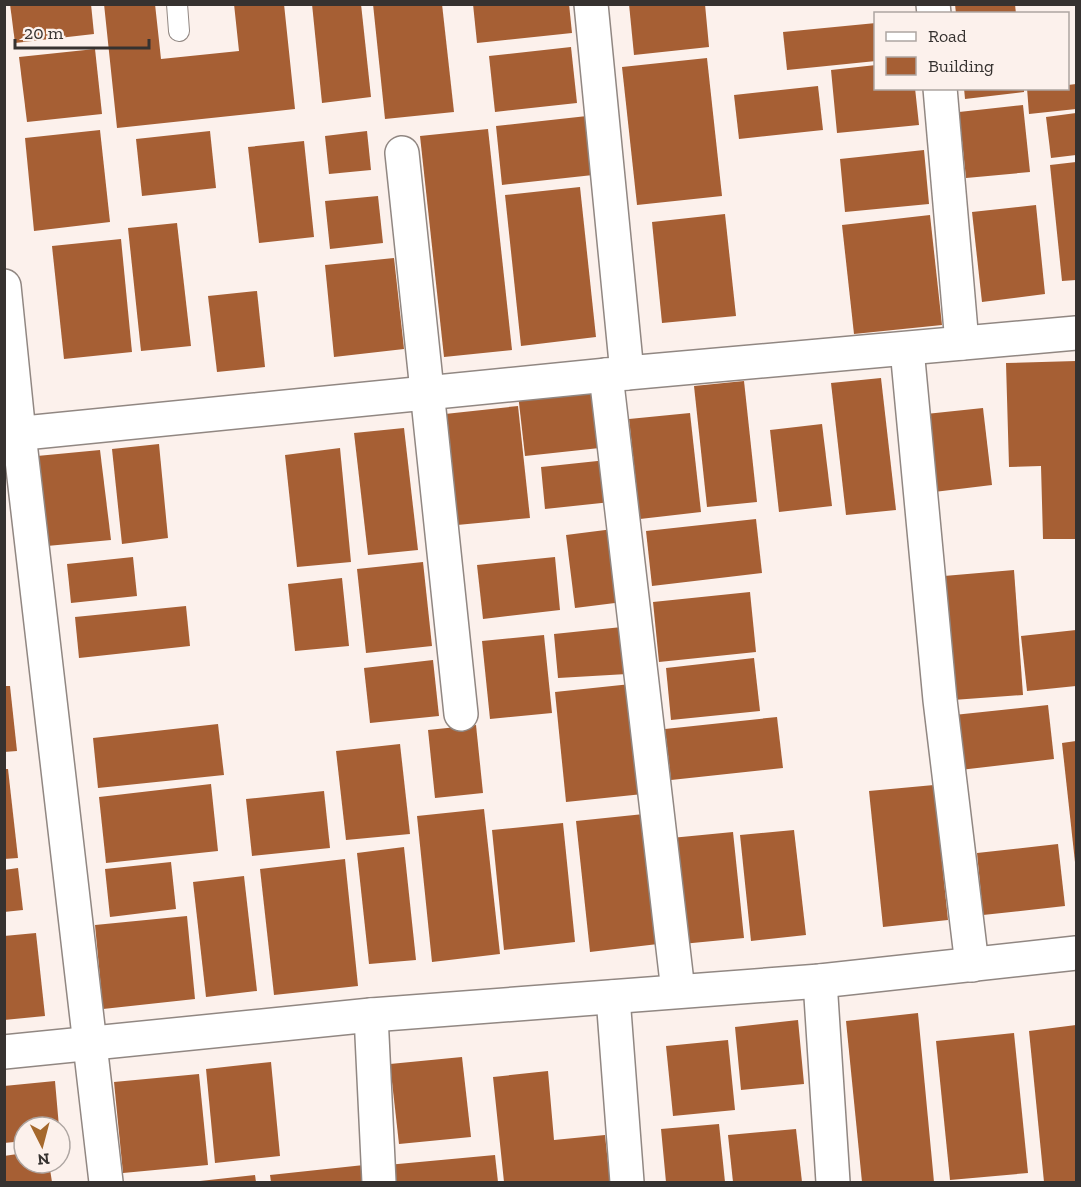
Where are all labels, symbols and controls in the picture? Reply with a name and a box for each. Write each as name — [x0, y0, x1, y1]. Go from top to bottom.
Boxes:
scale bar — [15, 12, 148, 50]
legend — [874, 12, 1069, 90]
text: 20 m — [24, 22, 64, 44]
text: Road — [928, 25, 967, 47]
text: Building — [928, 55, 994, 77]
north arrow — [12, 1115, 72, 1175]
text: N — [36, 1149, 51, 1170]

